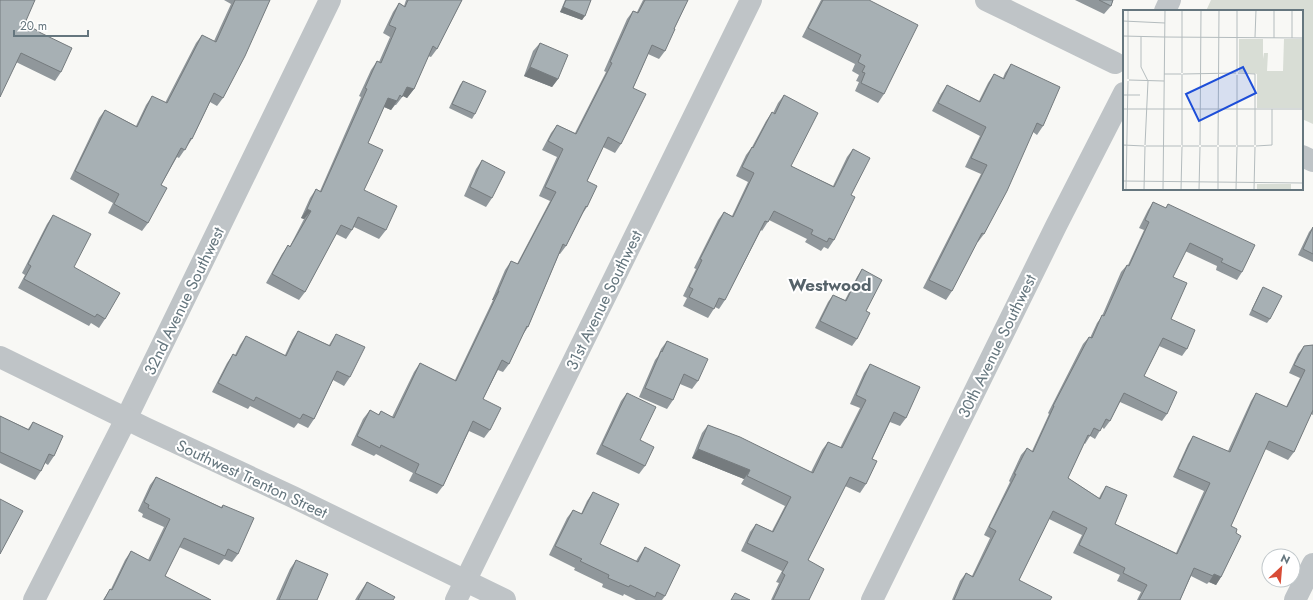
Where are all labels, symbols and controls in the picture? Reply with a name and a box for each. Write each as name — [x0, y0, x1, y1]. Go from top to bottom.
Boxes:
inset map — [1123, 10, 1303, 190]
scale bar — [14, 12, 88, 38]
text: 20 m — [20, 17, 47, 35]
street label: 32nd Avenue Southwest — [138, 223, 230, 379]
street label: 31st Avenue Southwest — [560, 226, 648, 374]
street label: 30th Avenue Southwest — [952, 270, 1042, 422]
district label: Westwood — [789, 273, 871, 297]
street label: Southwest Trenton Street — [173, 434, 331, 524]
north arrow — [1261, 548, 1301, 588]
text: N — [1278, 550, 1293, 568]

